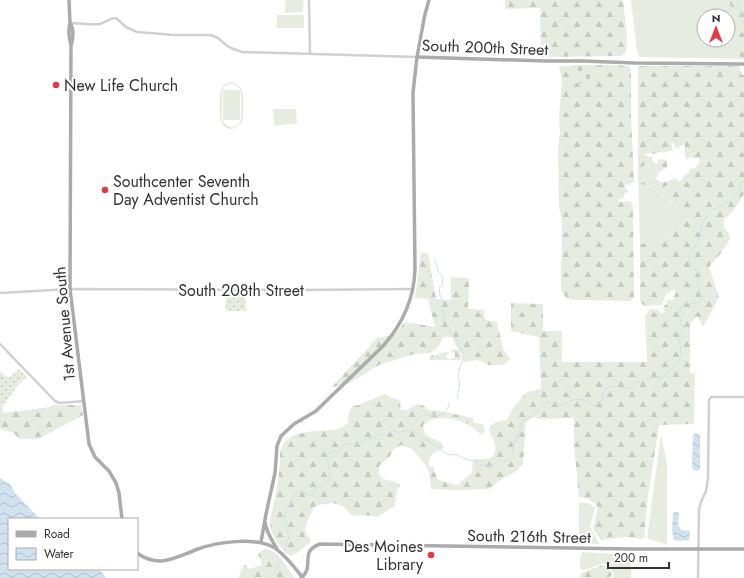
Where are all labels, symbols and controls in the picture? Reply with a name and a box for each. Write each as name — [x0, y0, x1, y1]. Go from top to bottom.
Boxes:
north arrow — [696, 8, 736, 48]
text: N — [712, 10, 720, 26]
street label: South 200th Street — [421, 34, 549, 61]
place label: New Life Church — [64, 74, 178, 97]
marker: New Life Church — [51, 80, 61, 90]
place label: Southcenter Seventh Day Adventist Church — [113, 170, 259, 211]
marker: Southcenter Seventh Day Adventist Church — [100, 185, 110, 195]
street label: 1st Avenue South — [48, 266, 81, 382]
street label: South 208th Street — [178, 279, 304, 302]
legend — [8, 518, 138, 570]
street label: South 216th Street — [467, 524, 591, 549]
text: Road — [44, 525, 70, 543]
place label: Des Moines Library — [344, 535, 424, 576]
scale bar — [608, 544, 669, 570]
text: Water — [44, 545, 75, 563]
text: 200 m — [614, 549, 648, 567]
marker: Des Moines Library — [426, 550, 436, 560]

